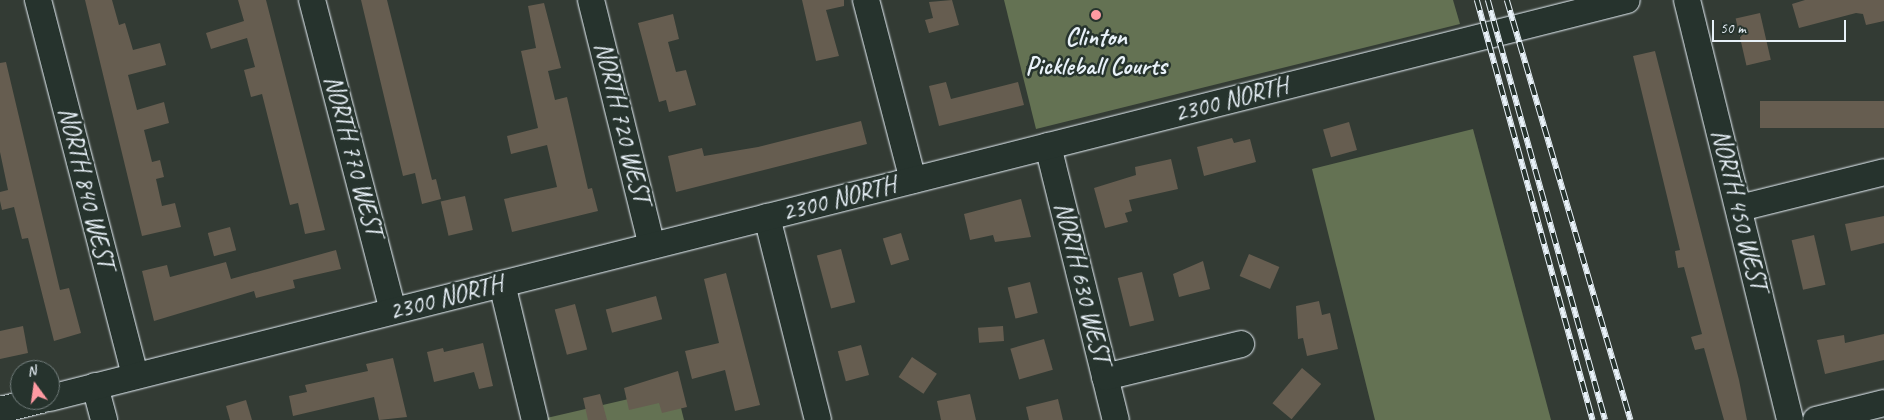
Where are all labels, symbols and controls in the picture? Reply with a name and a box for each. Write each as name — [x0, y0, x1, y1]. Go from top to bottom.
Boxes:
marker: Clinton Pickleball Courts — [1090, 9, 1102, 21]
scale bar — [1714, 10, 1848, 42]
text: 50 m — [1720, 19, 1746, 38]
place label: Clinton Pickleball Courts — [1026, 23, 1166, 82]
street label: NORTH 720 WEST — [587, 39, 657, 207]
street label: 2300 NORTH — [1171, 71, 1291, 129]
street label: NORTH 770 WEST — [317, 72, 389, 240]
street label: NORTH 840 WEST — [51, 104, 121, 272]
street label: NORTH 450 WEST — [1704, 126, 1774, 294]
street label: 2300 NORTH — [779, 170, 899, 228]
street label: NORTH 630 WEST — [1047, 199, 1117, 367]
street label: 2300 NORTH — [386, 269, 506, 327]
north arrow — [10, 360, 60, 410]
text: N — [25, 362, 38, 380]

